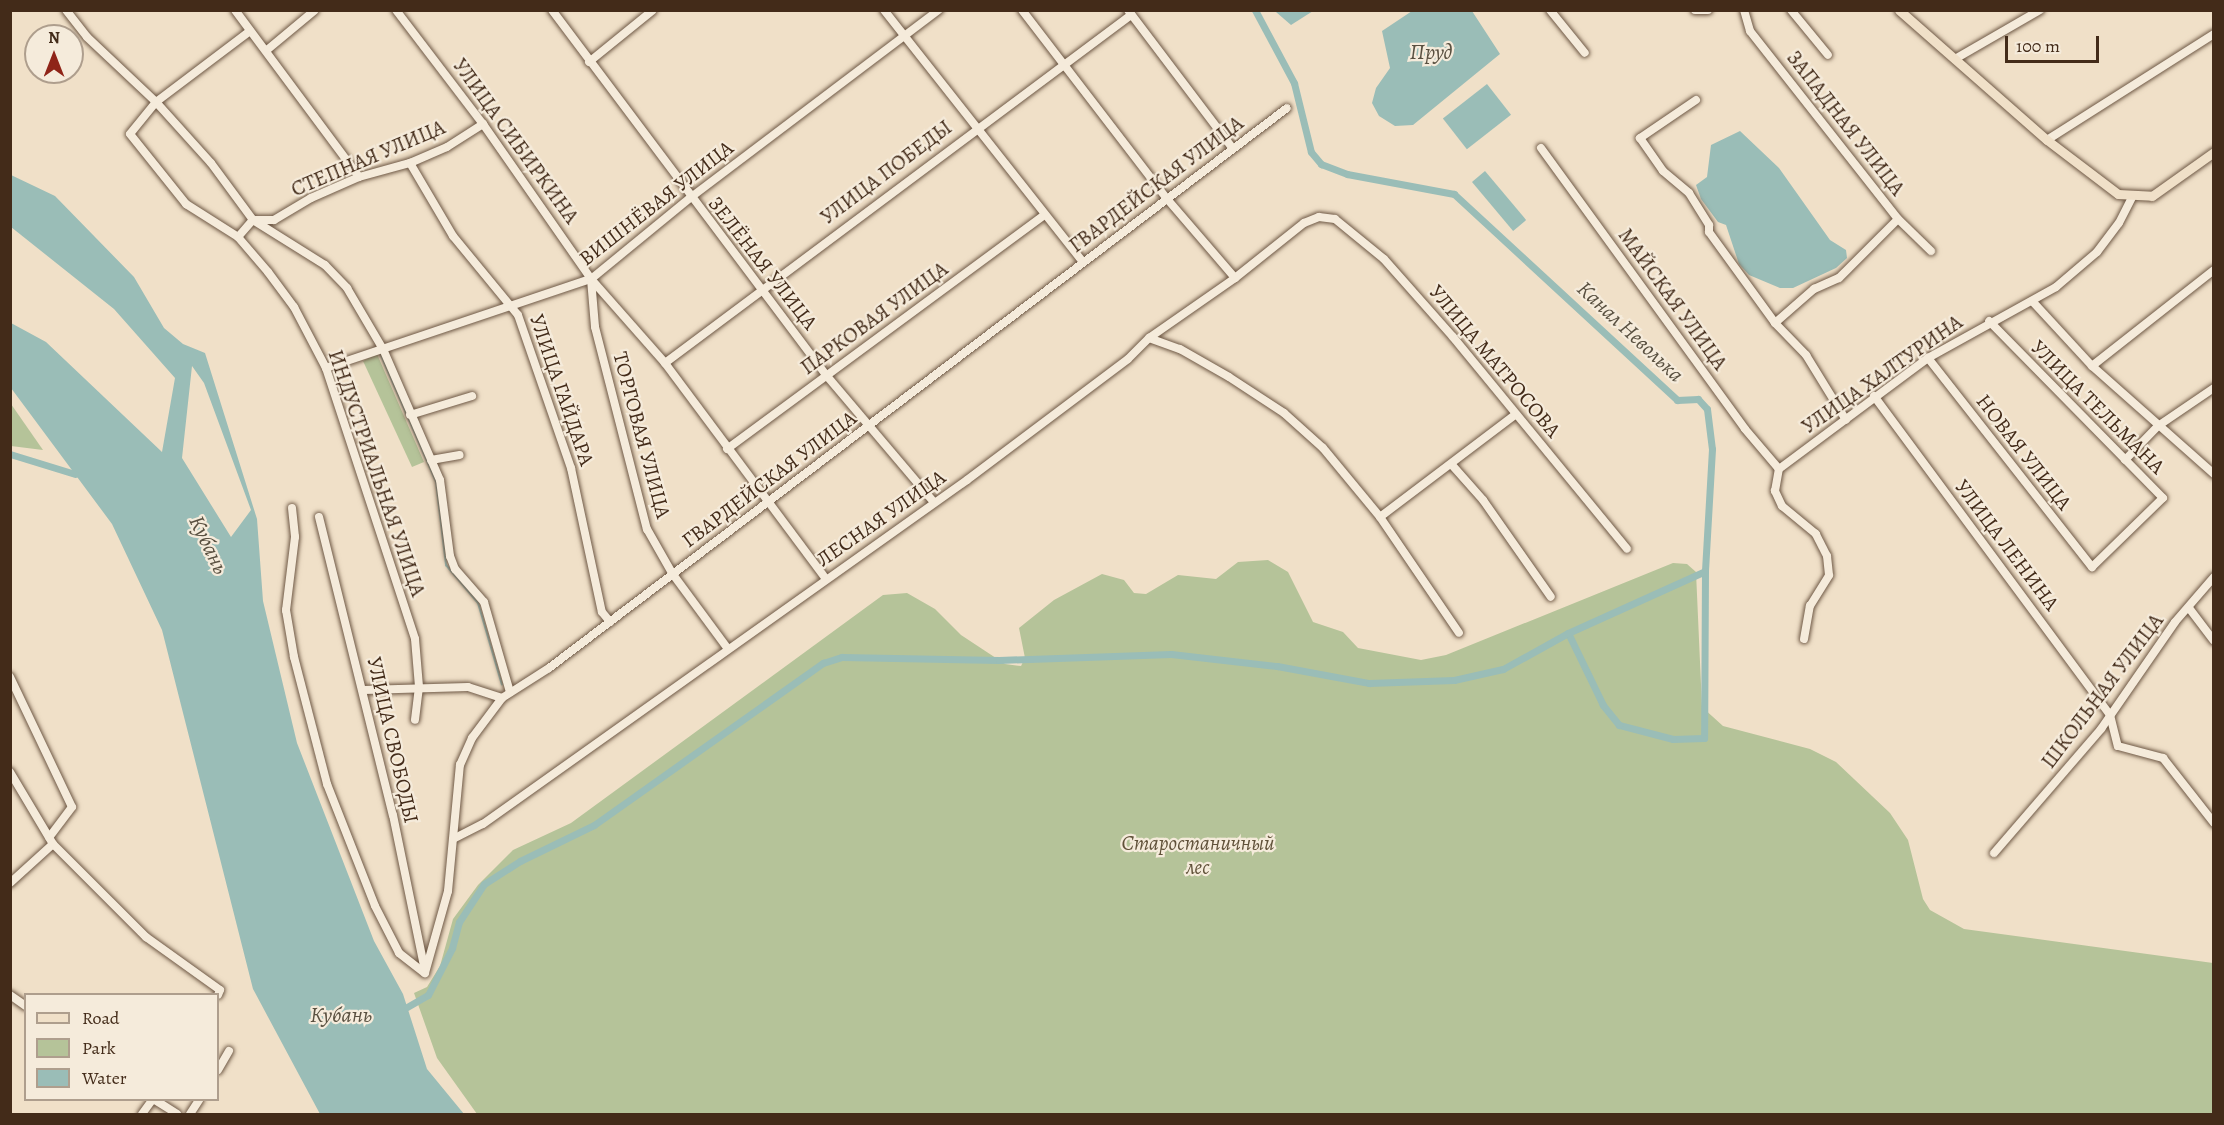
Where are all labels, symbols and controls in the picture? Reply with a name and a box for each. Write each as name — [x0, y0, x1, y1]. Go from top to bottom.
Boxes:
north arrow — [24, 24, 84, 84]
scale bar — [2008, 24, 2102, 62]
text: N — [48, 27, 60, 49]
text: 100 m — [2016, 34, 2060, 58]
water label: Пруд — [1410, 40, 1452, 66]
street label: ЗАПАДНАЯ УЛИЦА — [1782, 45, 1910, 201]
street label: УЛИЦА СИБИРКИНА — [448, 53, 584, 229]
street label: ГВАРДЕЙСКАЯ УЛИЦА — [1064, 110, 1248, 258]
street label: СТЕПНАЯ УЛИЦА — [287, 114, 449, 202]
street label: УЛИЦА ПОБЕДЫ — [815, 115, 957, 229]
street label: ВИШНЁВАЯ УЛИЦА — [574, 135, 738, 271]
street label: ЗЕЛЁНАЯ УЛИЦА — [703, 191, 823, 335]
street label: МАЙСКАЯ УЛИЦА — [1613, 223, 1733, 375]
street label: ПАРКОВАЯ УЛИЦА — [795, 256, 953, 380]
water label: Канал Неволька — [1571, 276, 1689, 388]
street label: УЛИЦА МАТРОСОВА — [1424, 280, 1566, 442]
street label: УЛИЦА ХАЛТУРИНА — [1797, 309, 1967, 439]
street label: УЛИЦА ГАЙДАРА — [524, 311, 600, 469]
street label: УЛИЦА ТЕЛЬМАНА — [2026, 335, 2170, 479]
street label: ИНДУСТРИАЛЬНАЯ УЛИЦА — [323, 346, 431, 600]
street label: ТОРГОВАЯ УЛИЦА — [608, 349, 676, 521]
street label: НОВАЯ УЛИЦА — [1971, 389, 2077, 515]
street label: ГВАРДЕЙСКАЯ УЛИЦА — [677, 405, 861, 553]
street label: ЛЕСНАЯ УЛИЦА — [812, 464, 950, 572]
street label: УЛИЦА ЛЕНИНА — [1949, 474, 2065, 616]
water label: Кубань — [183, 511, 233, 579]
street label: ШКОЛЬНАЯ УЛИЦА — [2036, 609, 2168, 773]
street label: УЛИЦА СВОБОДЫ — [362, 654, 424, 826]
park label: Старостаничный лес — [1122, 830, 1274, 880]
legend — [24, 993, 219, 1101]
water label: Кубань — [310, 1003, 372, 1029]
text: Road — [82, 1006, 119, 1030]
text: Park — [82, 1036, 116, 1060]
text: Water — [82, 1066, 127, 1090]

